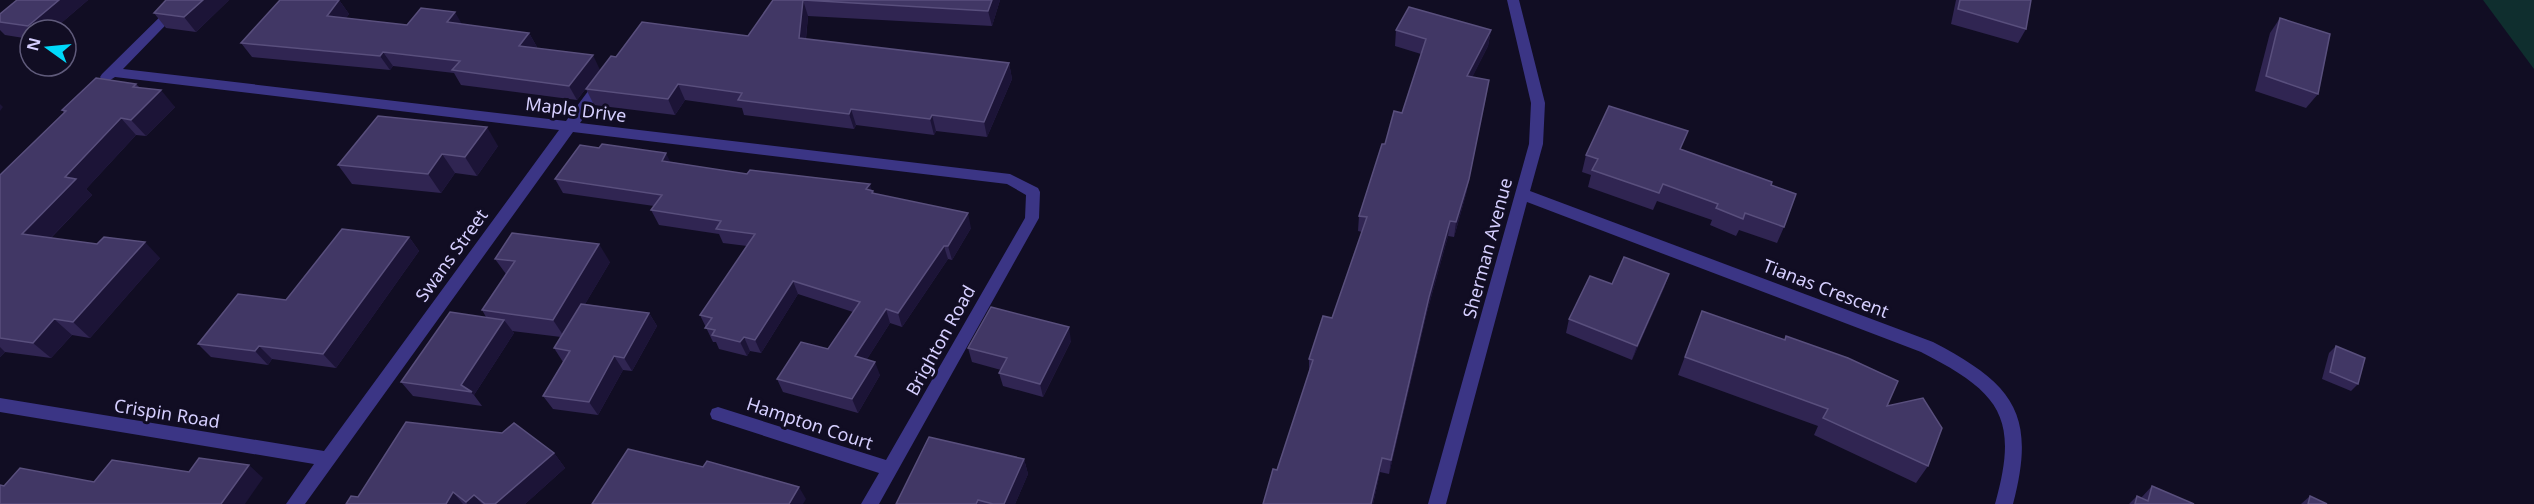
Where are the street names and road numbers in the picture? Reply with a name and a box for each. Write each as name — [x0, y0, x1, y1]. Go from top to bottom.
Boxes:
street label: Maple Drive — [524, 91, 628, 127]
street label: Sherman Avenue — [1457, 175, 1517, 321]
street label: Swans Street — [409, 204, 493, 306]
street label: Tianas Crescent — [1760, 253, 1893, 323]
street label: Brighton Road — [900, 281, 980, 399]
street label: Hampton Court — [744, 391, 877, 455]
street label: Crispin Road — [112, 393, 222, 433]

